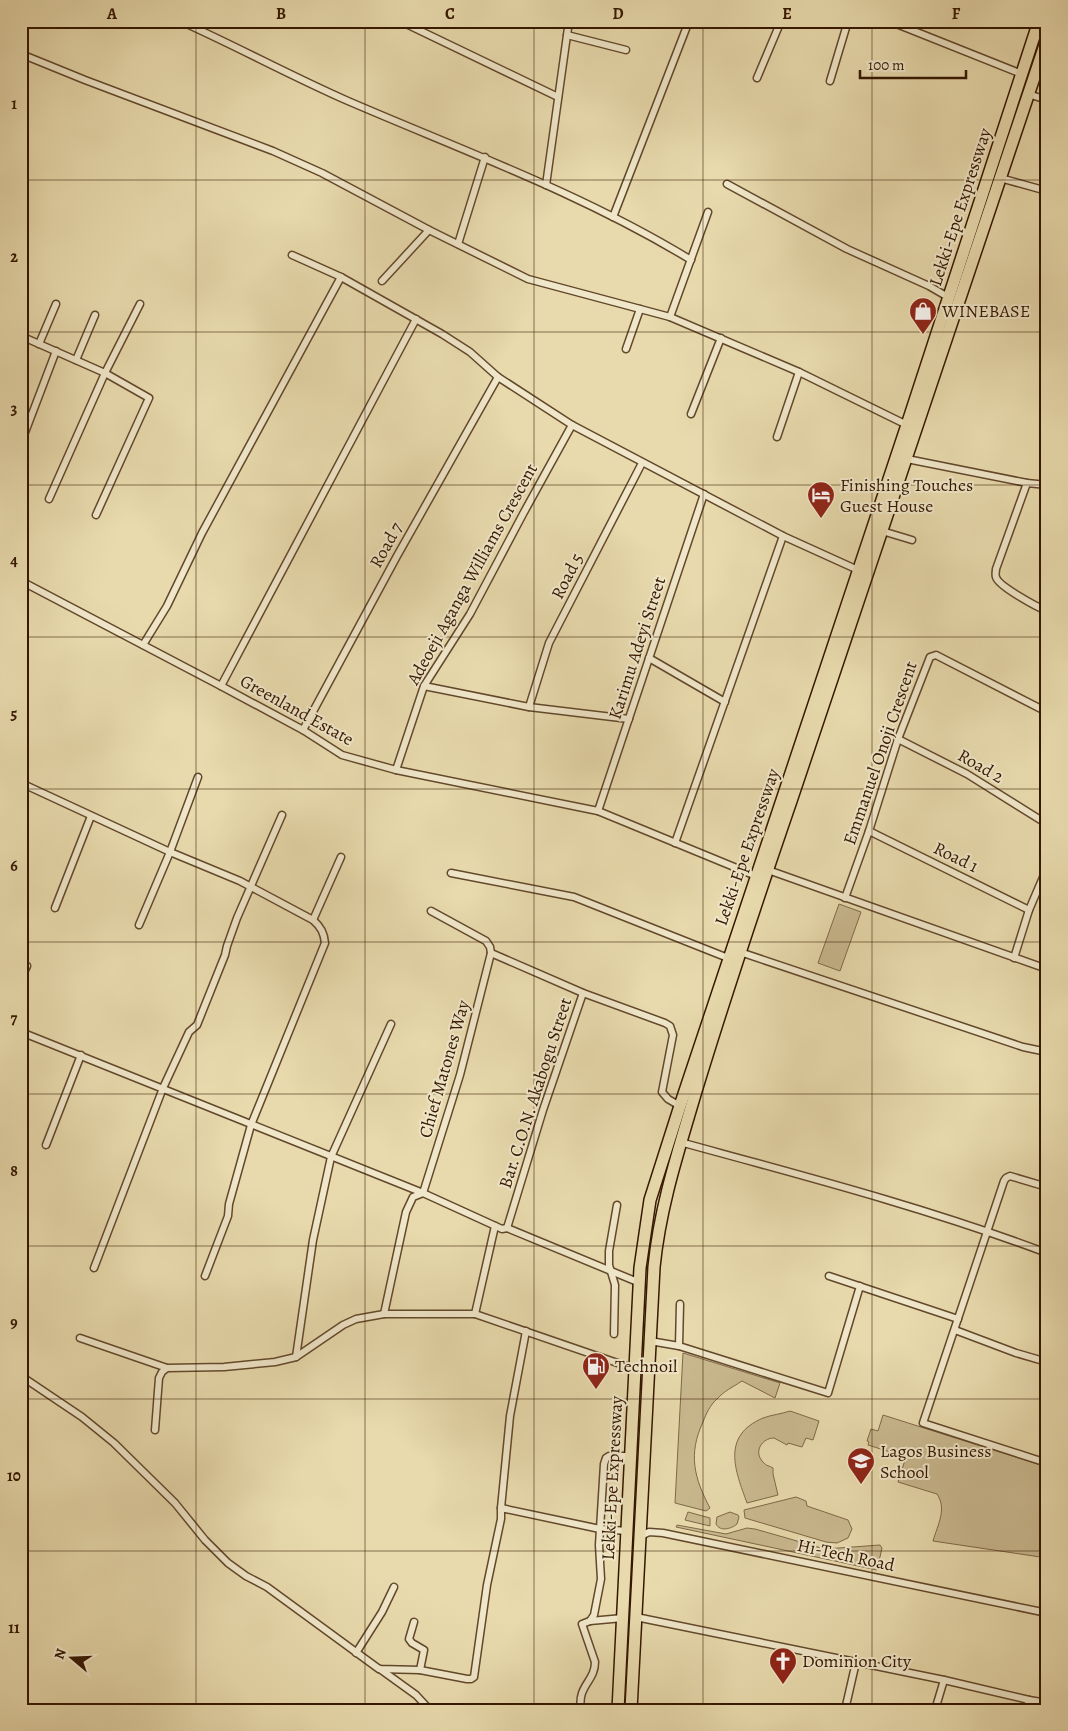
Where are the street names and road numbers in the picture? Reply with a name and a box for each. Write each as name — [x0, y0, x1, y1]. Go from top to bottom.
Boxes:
street label: Lekki-Epe Expressway — [923, 124, 997, 289]
street label: Adeoeji Aganga Williams Crescent — [400, 459, 543, 690]
street label: Road 7 — [364, 518, 408, 572]
street label: Road 5 — [545, 549, 589, 603]
street label: Karimu Adeyi Street — [603, 574, 671, 722]
street label: Emmanuel Onoji Crescent — [837, 658, 923, 848]
street label: Greenland Estate — [236, 669, 358, 751]
street label: Road 2 — [954, 743, 1009, 789]
street label: Lekki-Epe Expressway — [709, 764, 785, 929]
street label: Road 1 — [930, 836, 982, 878]
street label: Bar. C.O.N. Akabogu Street — [493, 995, 577, 1191]
street label: Chief Matones Way — [413, 997, 475, 1141]
street label: Lekki-Epe Expressway — [596, 1394, 628, 1561]
street label: Hi-Tech Road — [795, 1533, 897, 1577]

